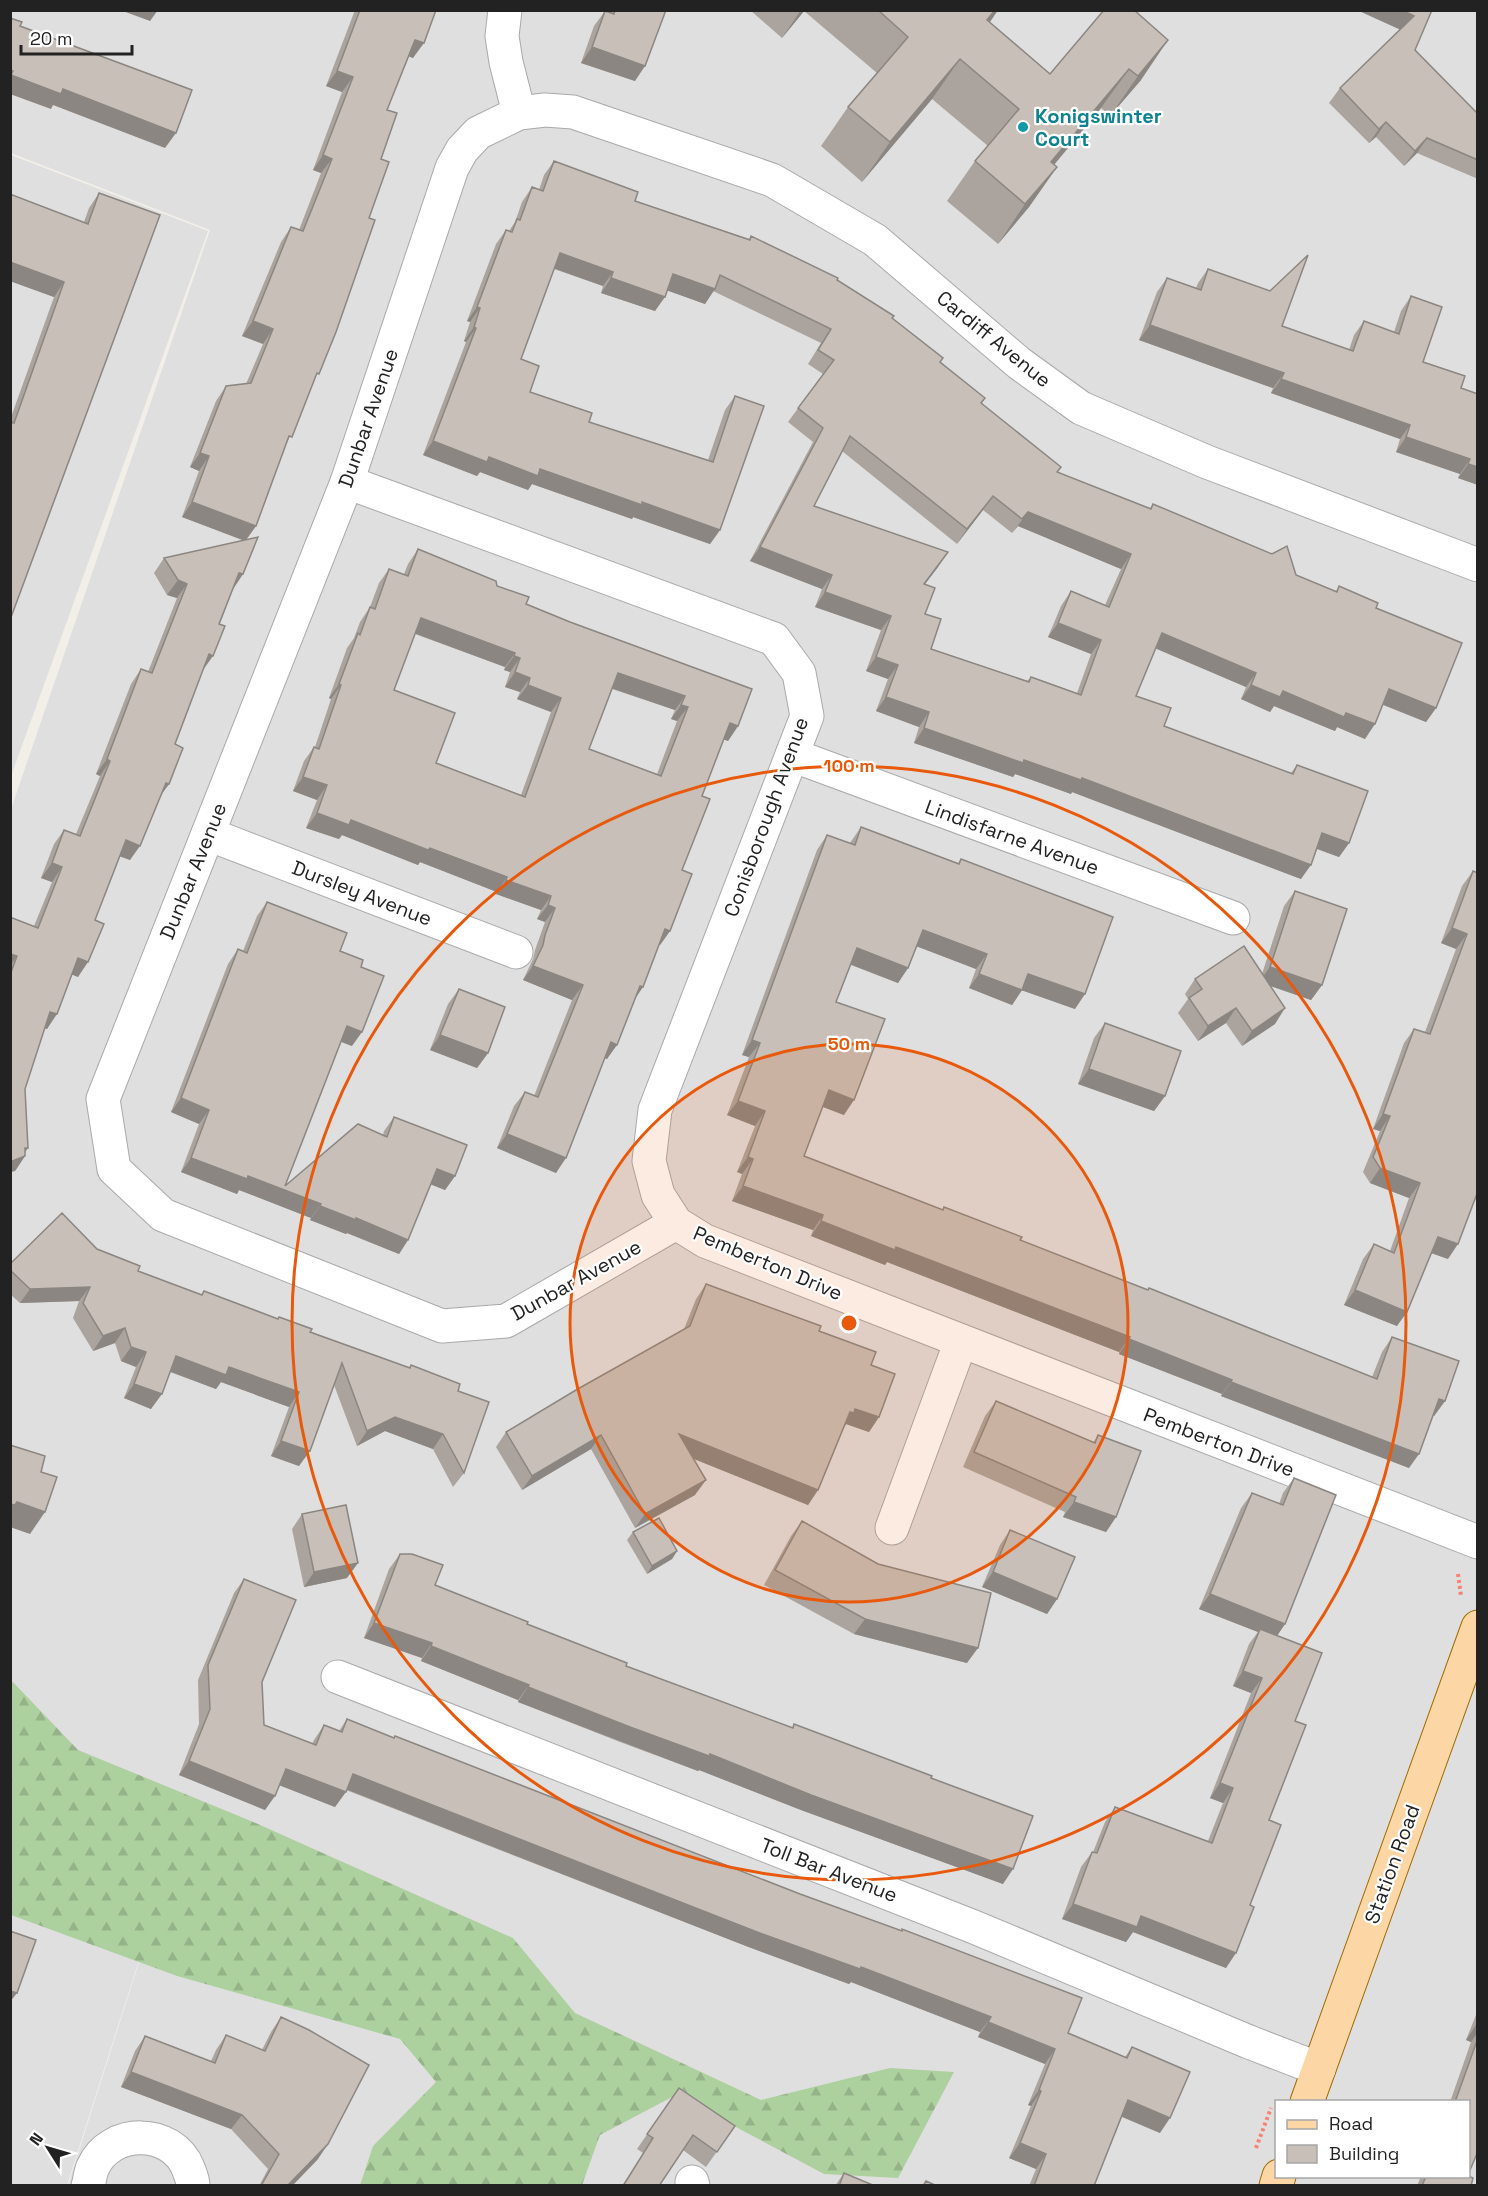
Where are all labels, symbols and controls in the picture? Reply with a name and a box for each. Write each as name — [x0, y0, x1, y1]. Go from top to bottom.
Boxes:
scale bar — [21, 18, 132, 56]
text: 20 m — [30, 27, 73, 50]
place label: Konigswinter Court — [1035, 103, 1162, 152]
marker: Konigswinter Court — [1016, 120, 1030, 134]
street label: Cardiff Avenue — [931, 285, 1057, 393]
street label: Dunbar Avenue — [332, 345, 404, 491]
street label: Conisborough Avenue — [718, 714, 814, 920]
text: 100 m — [823, 754, 875, 777]
street label: Lindisfarne Avenue — [921, 793, 1103, 881]
street label: Dunbar Avenue — [154, 799, 232, 943]
street label: Dursley Avenue — [288, 854, 436, 932]
text: 50 m — [828, 1032, 870, 1055]
street label: Pemberton Drive — [690, 1220, 846, 1306]
street label: Dunbar Avenue — [506, 1233, 646, 1327]
centre of rings — [839, 1313, 859, 1333]
street label: Pemberton Drive — [1140, 1401, 1298, 1483]
street label: Station Road — [1358, 1801, 1426, 1927]
street label: Toll Bar Avenue — [757, 1832, 901, 1908]
legend — [1275, 2100, 1470, 2178]
text: Road — [1329, 2112, 1373, 2135]
north arrow — [18, 2118, 78, 2178]
text: N — [25, 2129, 48, 2150]
text: Building — [1329, 2142, 1399, 2165]

